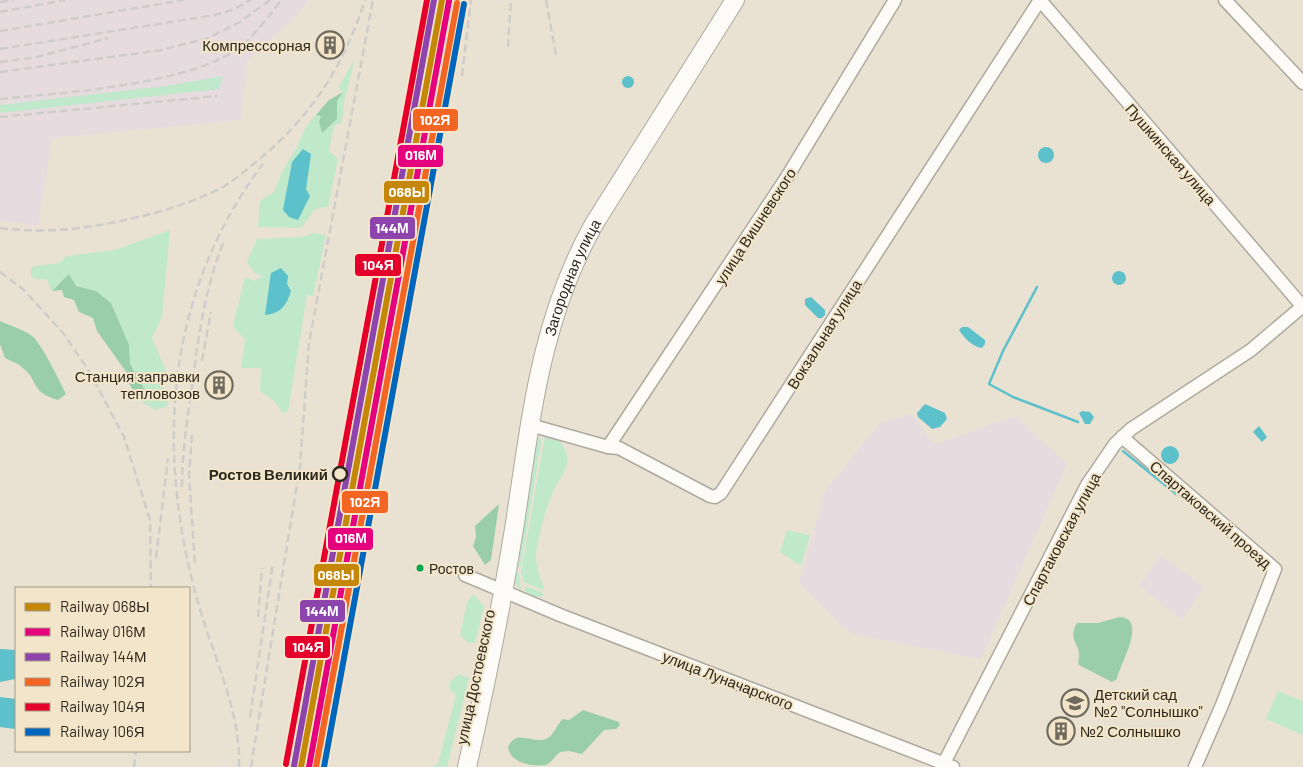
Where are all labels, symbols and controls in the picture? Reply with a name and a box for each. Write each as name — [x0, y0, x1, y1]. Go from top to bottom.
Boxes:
building icon: Компрессорная — [315, 30, 345, 60]
place label: Компрессорная — [202, 36, 311, 54]
street label: Пушкинская улица — [1122, 100, 1220, 209]
line badge: 102Я — [412, 108, 459, 132]
text: 102Я — [420, 111, 450, 128]
line badge: 016М — [397, 144, 444, 168]
text: 016М — [405, 146, 437, 163]
street label: улица Вишневского — [711, 164, 799, 288]
line badge: 068Ы — [383, 180, 430, 204]
text: 068Ы — [389, 183, 425, 200]
street label: Загородная улица — [540, 215, 604, 338]
line badge: 144М — [369, 216, 416, 240]
text: 144М — [375, 219, 409, 236]
line badge: 104Я — [354, 253, 402, 277]
text: 104Я — [362, 256, 394, 273]
street label: Вокзальная улица — [783, 275, 865, 392]
place label: Станция заправки тепловозов — [75, 367, 200, 402]
building icon: Станция заправки тепловозов — [204, 370, 234, 400]
street label: Спартаковский проезд — [1147, 456, 1276, 572]
place label: Ростов Великий — [209, 465, 328, 483]
marker: Ростов Великий — [332, 466, 348, 482]
street label: Спартаковская улица — [1018, 469, 1104, 609]
line badge: 102Я — [341, 490, 389, 514]
text: 102Я — [350, 493, 380, 510]
line badge: 016М — [327, 527, 374, 551]
text: 016М — [335, 529, 367, 546]
place label: Ростов — [429, 560, 474, 577]
line badge: 068Ы — [313, 563, 360, 587]
marker: Ростов — [415, 563, 425, 573]
text: 068Ы — [318, 566, 354, 583]
legend — [15, 587, 190, 752]
text: Railway 068Ы — [60, 597, 150, 615]
line badge: 144М — [299, 599, 346, 623]
text: 144М — [305, 602, 339, 619]
street label: улица Достоевского — [452, 608, 498, 746]
text: Railway 016М — [60, 622, 146, 640]
line badge: 104Я — [284, 635, 331, 659]
text: 104Я — [292, 638, 324, 655]
text: Railway 144М — [60, 647, 147, 665]
street label: улица Луначарского — [660, 647, 796, 713]
text: Railway 102Я — [60, 672, 145, 690]
place label: Детский сад №2 "Солнышко" — [1094, 685, 1203, 720]
school or university icon: Детский сад №2 "Солнышко" — [1060, 688, 1090, 718]
text: Railway 104Я — [60, 697, 145, 715]
building icon: №2 Солнышко — [1046, 716, 1076, 746]
text: Railway 106Я — [60, 722, 145, 740]
place label: №2 Солнышко — [1080, 722, 1181, 740]

